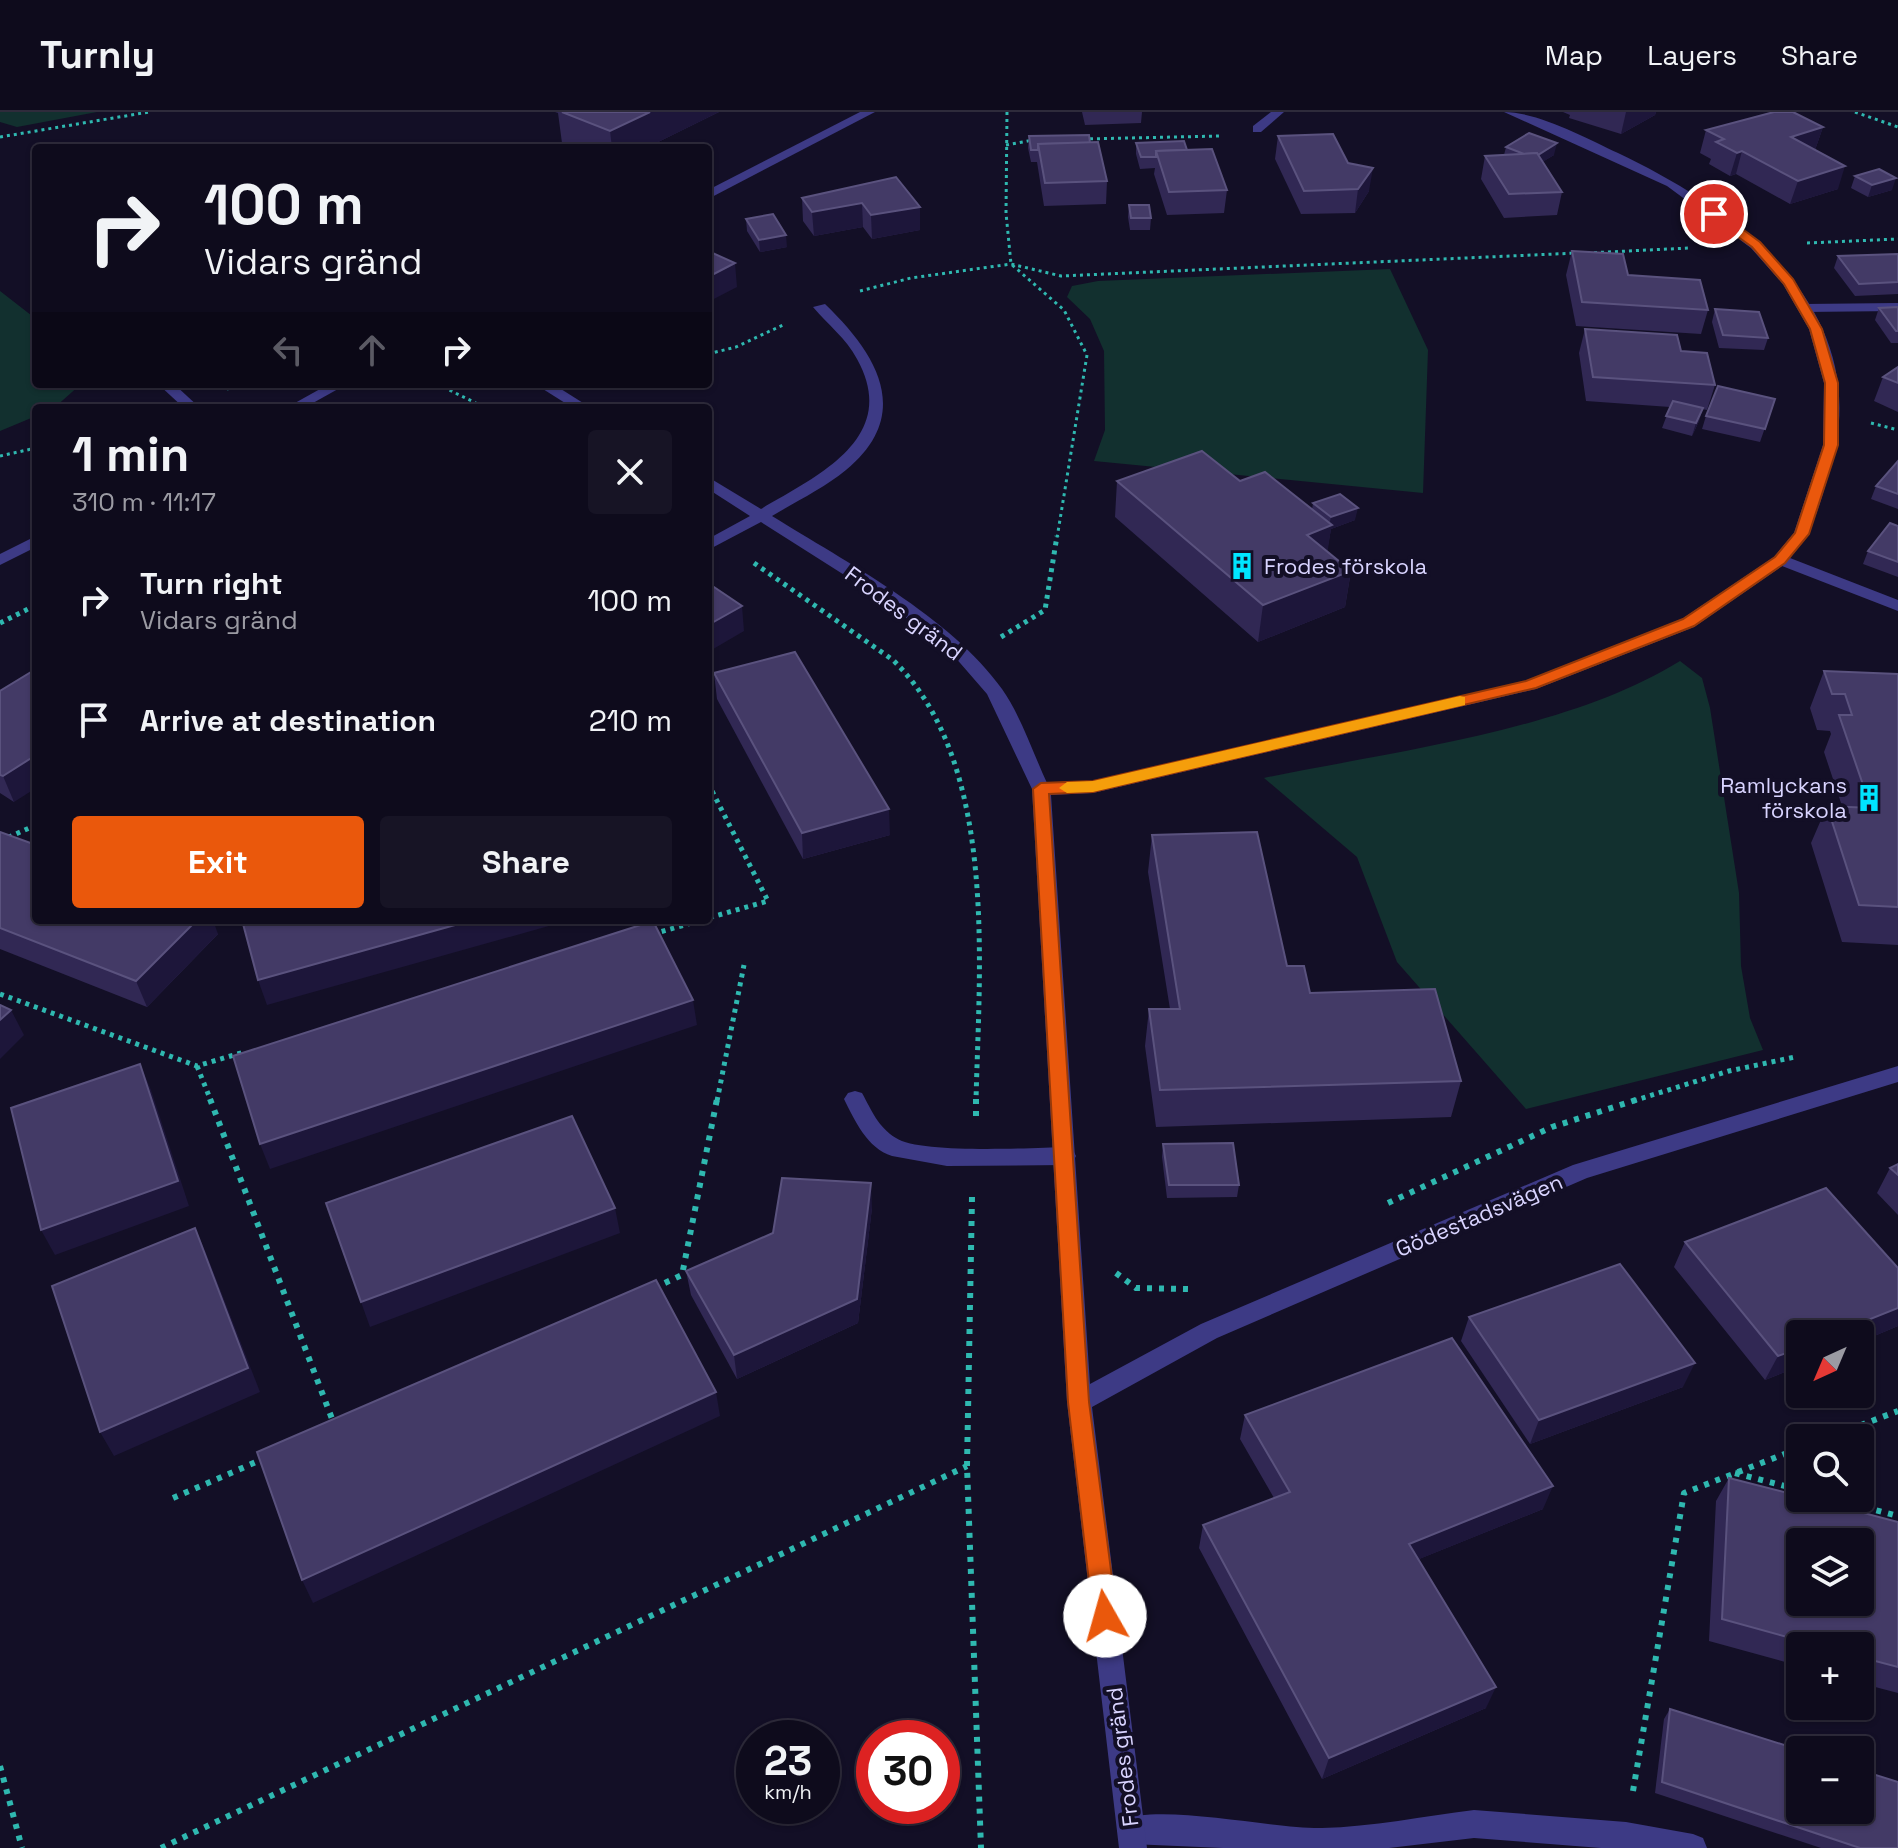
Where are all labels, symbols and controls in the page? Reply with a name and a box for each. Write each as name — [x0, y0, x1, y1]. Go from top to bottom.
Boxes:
text: Turnly — [40, 31, 155, 79]
text: Map — [1545, 37, 1603, 73]
text: Layers — [1647, 37, 1737, 73]
text: Share — [1781, 37, 1858, 73]
text: 100 m — [204, 169, 364, 240]
icon: right — [72, 176, 176, 280]
pin — [1680, 180, 1748, 248]
icon: arrive — [1692, 192, 1736, 236]
text: Vidars gränd — [204, 239, 422, 285]
icon: left — [266, 328, 310, 372]
icon: ahead — [350, 328, 394, 372]
icon: right — [434, 328, 478, 372]
text: 1 min — [72, 424, 189, 485]
button: close — [588, 430, 672, 514]
text: 310 m · 11:17 — [72, 485, 216, 519]
building icon: Frodes förskola — [1227, 551, 1257, 581]
place label: Frodes förskola — [1264, 552, 1428, 580]
street label: Frodes gränd — [840, 560, 968, 666]
text: Turn right — [140, 564, 283, 603]
icon: right — [72, 578, 116, 622]
text: 100 m — [587, 581, 672, 620]
text: Vidars gränd — [140, 603, 298, 637]
icon: arrive — [72, 698, 116, 742]
text: Arrive at destination — [140, 701, 436, 740]
text: 210 m — [589, 701, 672, 740]
place label: Ramlyckans förskola — [1720, 771, 1847, 824]
building icon: Ramlyckans förskola — [1854, 783, 1884, 813]
button: Exit — [72, 816, 364, 908]
button: Share — [380, 816, 672, 908]
street label: Gödestadsvägen — [1391, 1167, 1567, 1263]
north arrow — [1786, 1320, 1874, 1408]
map controls — [1786, 1320, 1874, 1824]
button: search — [1786, 1424, 1874, 1512]
button: layers — [1786, 1528, 1874, 1616]
position arrow — [1063, 1574, 1147, 1658]
button: + — [1786, 1632, 1874, 1720]
street label: Frodes gränd — [1100, 1686, 1144, 1828]
speed limit sign: 30 — [856, 1720, 960, 1824]
text: 23 — [764, 1736, 812, 1787]
button: − — [1786, 1736, 1874, 1824]
text: km/h — [764, 1779, 812, 1805]

